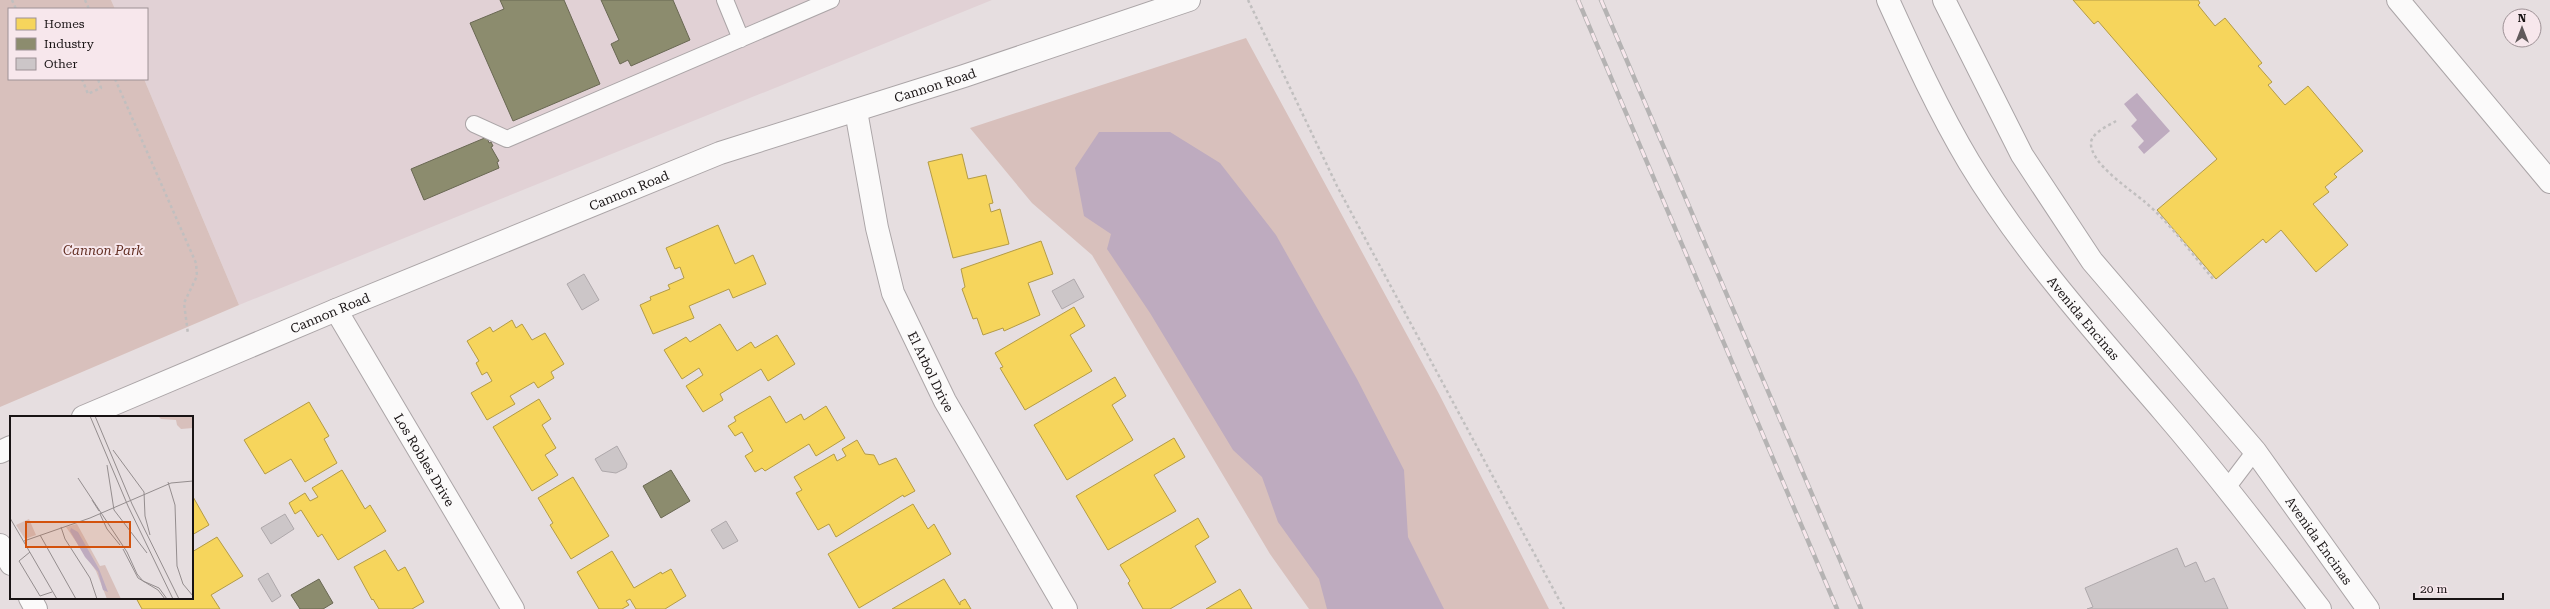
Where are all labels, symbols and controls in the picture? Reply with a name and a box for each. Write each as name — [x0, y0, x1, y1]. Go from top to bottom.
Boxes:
legend — [8, 8, 148, 80]
north arrow — [2502, 8, 2542, 48]
text: N — [2518, 12, 2527, 25]
text: Homes — [44, 17, 85, 31]
text: Industry — [44, 37, 95, 51]
text: Other — [44, 57, 77, 71]
street label: Cannon Road — [892, 65, 978, 105]
street label: Cannon Road — [587, 167, 671, 213]
park label: Cannon Park — [63, 243, 144, 258]
street label: Avenida Encinas — [2045, 273, 2123, 363]
street label: Cannon Road — [288, 289, 372, 336]
street label: El Arbol Drive — [905, 329, 957, 414]
street label: Los Robles Drive — [391, 411, 458, 509]
inset map — [10, 416, 193, 599]
street label: Avenida Encinas — [2283, 494, 2355, 587]
scale bar — [2414, 575, 2503, 601]
text: 20 m — [2420, 582, 2447, 596]

